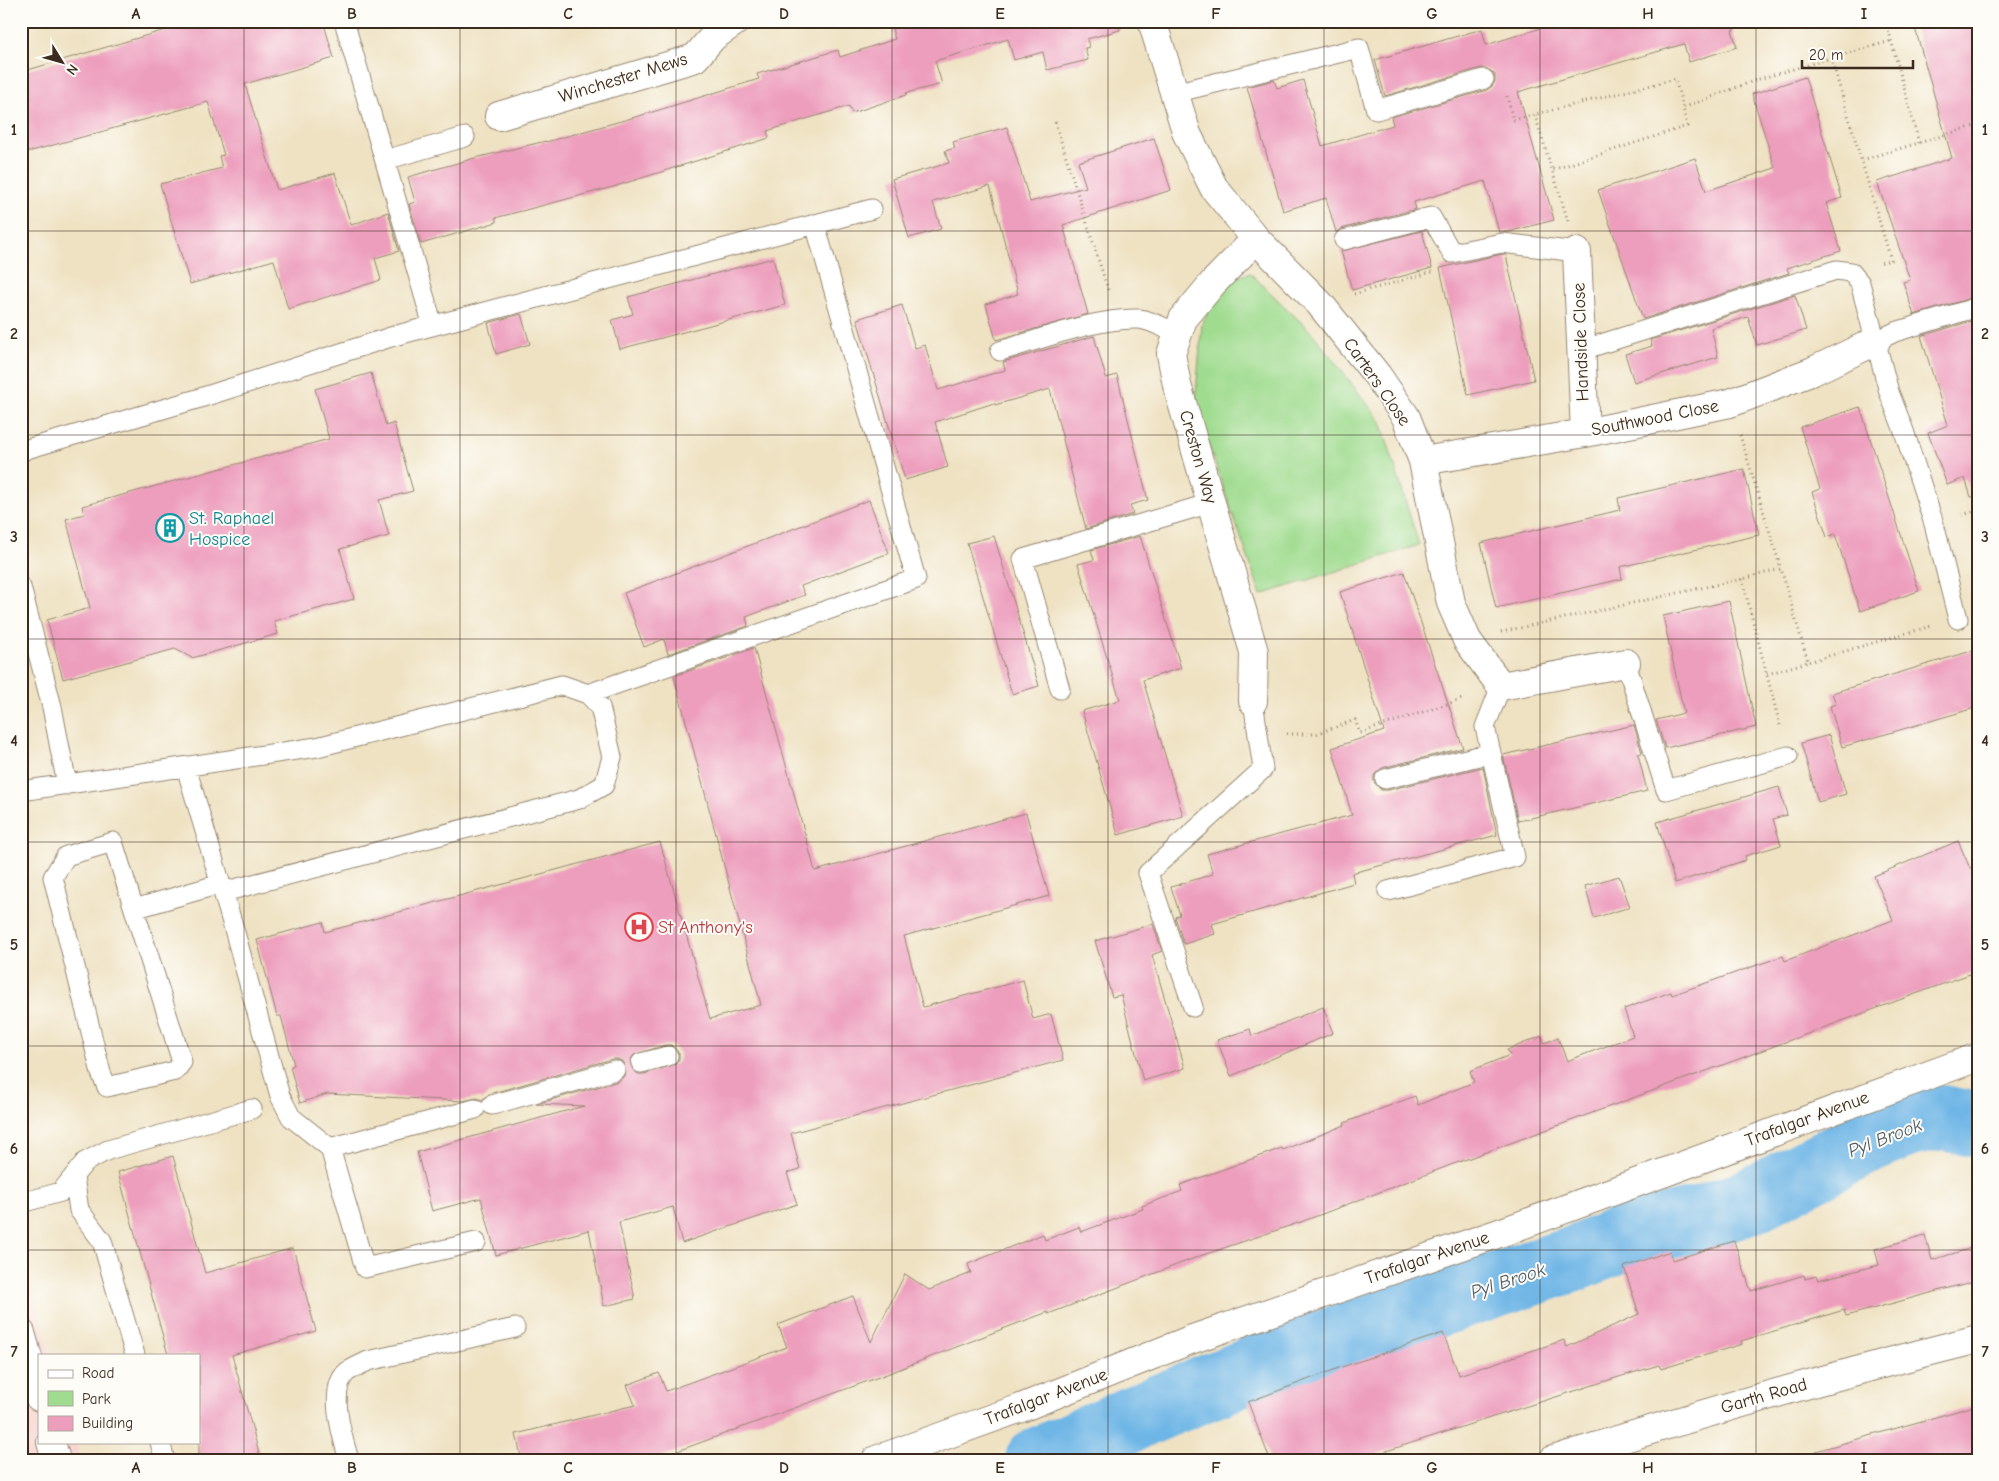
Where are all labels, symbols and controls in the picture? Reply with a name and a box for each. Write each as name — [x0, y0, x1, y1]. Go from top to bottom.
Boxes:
text: A — [132, 5, 141, 23]
text: B — [347, 5, 357, 23]
text: C — [563, 5, 573, 23]
text: D — [779, 5, 789, 23]
text: E — [995, 5, 1005, 23]
text: F — [1211, 5, 1221, 23]
text: G — [1426, 5, 1438, 23]
text: H — [1642, 5, 1654, 23]
text: I — [1861, 5, 1867, 23]
north arrow — [38, 38, 88, 88]
scale bar — [1802, 38, 1913, 70]
text: 20 m — [1809, 46, 1843, 64]
street label: Winchester Mews — [556, 48, 690, 108]
text: N — [62, 61, 82, 78]
text: 1 — [11, 121, 17, 139]
text: 1 — [1982, 121, 1988, 139]
street label: Handside Close — [1568, 282, 1594, 402]
text: 2 — [10, 325, 18, 343]
text: 2 — [1981, 325, 1989, 343]
street label: Carters Close — [1339, 334, 1415, 430]
street label: Southwood Close — [1590, 395, 1720, 441]
street label: Creston Way — [1175, 408, 1222, 507]
place label: St. Raphael Hospice — [189, 508, 274, 550]
building icon: St. Raphael Hospice — [155, 513, 185, 543]
text: 3 — [10, 528, 18, 546]
text: 3 — [1981, 528, 1989, 546]
text: 4 — [10, 732, 18, 750]
text: 4 — [1981, 732, 1989, 750]
hospital icon: St Anthony's — [624, 912, 654, 942]
place label: St Anthony's — [658, 917, 753, 938]
text: 5 — [10, 936, 18, 954]
text: 5 — [1981, 936, 1989, 954]
street label: Trafalgar Avenue — [1742, 1087, 1872, 1151]
water label: Pyl Brook — [1845, 1114, 1926, 1162]
text: 6 — [10, 1140, 18, 1158]
text: 6 — [1981, 1140, 1989, 1158]
street label: Trafalgar Avenue — [1362, 1227, 1492, 1289]
water label: Pyl Brook — [1468, 1258, 1549, 1303]
text: 7 — [10, 1343, 18, 1361]
text: 7 — [1981, 1343, 1989, 1361]
legend — [38, 1354, 200, 1444]
text: Road — [82, 1364, 114, 1382]
street label: Trafalgar Avenue — [981, 1364, 1111, 1430]
street label: Garth Road — [1718, 1374, 1810, 1418]
text: Park — [82, 1390, 111, 1408]
text: Building — [82, 1414, 133, 1432]
text: A — [132, 1459, 141, 1477]
text: B — [347, 1459, 357, 1477]
text: C — [563, 1459, 573, 1477]
text: D — [779, 1459, 789, 1477]
text: E — [995, 1459, 1005, 1477]
text: F — [1211, 1459, 1221, 1477]
text: G — [1426, 1459, 1438, 1477]
text: H — [1642, 1459, 1654, 1477]
text: I — [1861, 1459, 1867, 1477]

